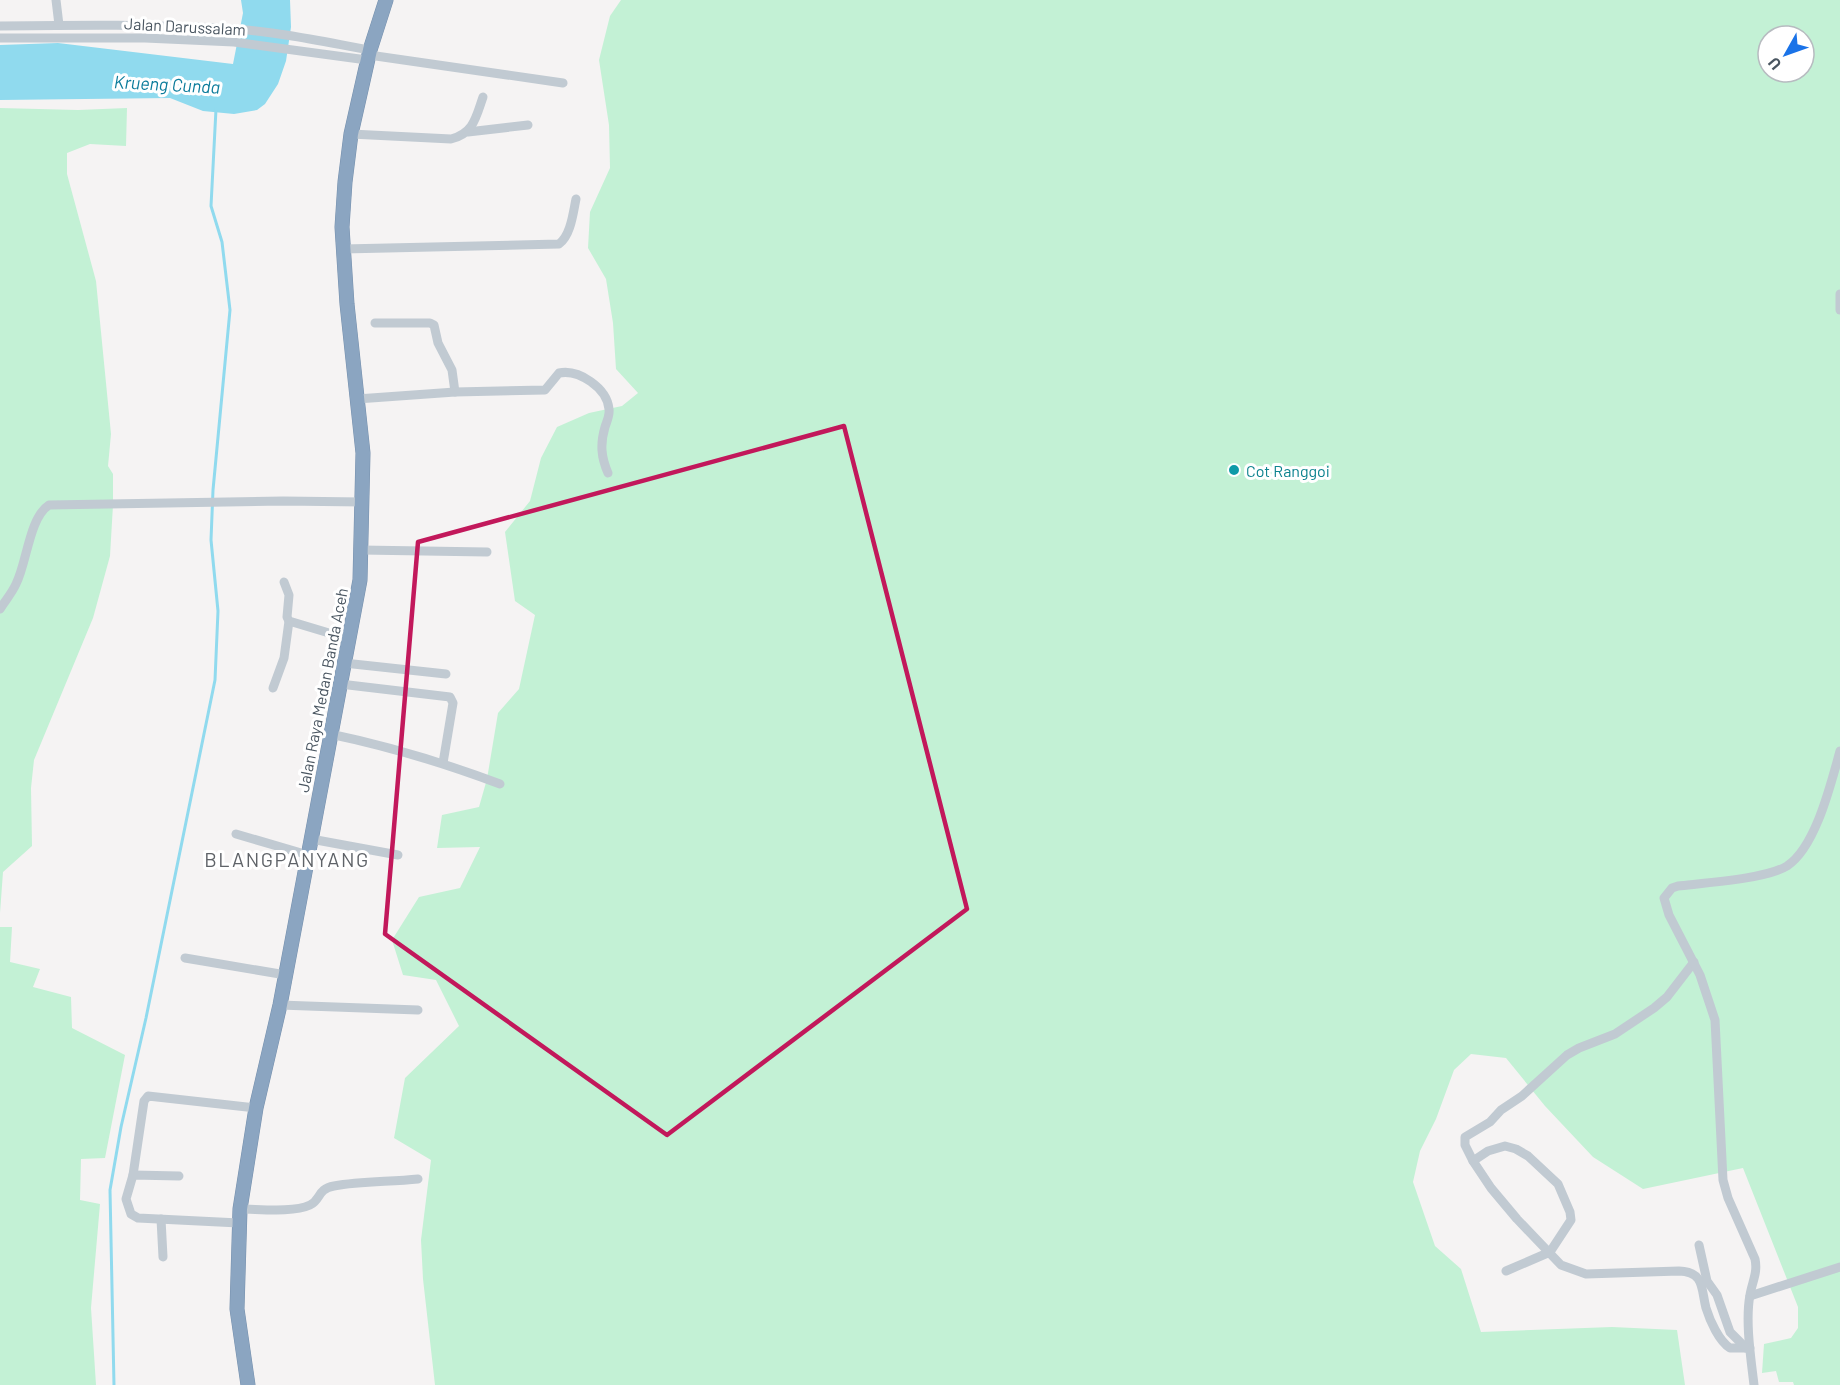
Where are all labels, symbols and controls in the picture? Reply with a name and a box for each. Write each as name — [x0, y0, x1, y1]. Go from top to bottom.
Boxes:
street label: Jalan Darussalam — [124, 13, 246, 39]
north arrow — [1756, 24, 1816, 84]
text: U — [1764, 54, 1785, 74]
water label: Krueng Cunda — [113, 70, 221, 98]
place label: Cot Ranggoi — [1246, 461, 1330, 480]
marker: Cot Ranggoi — [1227, 463, 1241, 477]
street label: Jalan Raya Medan Banda Aceh — [293, 586, 351, 794]
district label: BLANGPANYANG — [204, 847, 370, 871]

